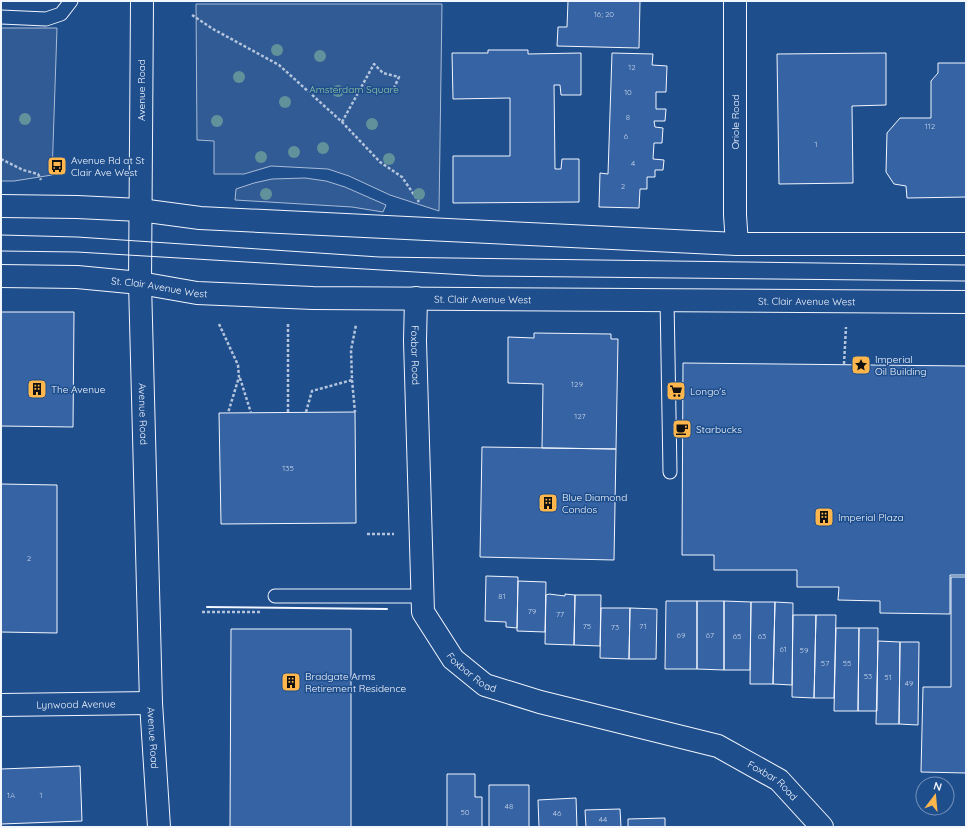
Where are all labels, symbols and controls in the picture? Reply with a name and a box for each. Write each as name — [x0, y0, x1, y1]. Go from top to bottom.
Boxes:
house number: 16; 20 — [594, 9, 614, 19]
street label: Avenue Road — [135, 59, 148, 121]
house number: 12 — [628, 62, 636, 72]
park label: Amsterdam Square — [309, 83, 399, 96]
house number: 10 — [624, 87, 632, 97]
street label: Oriole Road — [729, 94, 742, 150]
house number: 8 — [626, 112, 630, 122]
house number: 112 — [925, 121, 936, 131]
house number: 6 — [624, 131, 629, 141]
house number: 1 — [815, 139, 818, 149]
place label: Avenue Rd at St Clair Ave West — [71, 154, 145, 179]
bus stop icon: Avenue Rd at St Clair Ave West — [46, 155, 68, 177]
house number: 4 — [631, 158, 635, 168]
house number: 2 — [621, 181, 626, 191]
street label: St. Clair Avenue West — [110, 274, 208, 300]
street label: St. Clair Avenue West — [434, 293, 532, 306]
street label: St. Clair Avenue West — [758, 295, 856, 308]
street label: Foxbar Road — [408, 325, 422, 385]
place label: Imperial Oil Building — [875, 353, 927, 378]
place icon: Imperial Oil Building — [850, 354, 872, 376]
building icon: The Avenue — [26, 378, 48, 400]
house number: 129 — [571, 379, 583, 389]
supermarket icon: Longo's — [665, 380, 687, 402]
place label: The Avenue — [51, 383, 106, 396]
street label: Avenue Road — [136, 383, 150, 445]
place label: Longo's — [690, 385, 726, 398]
house number: 127 — [574, 411, 586, 421]
cafe icon: Starbucks — [671, 418, 693, 440]
place label: Starbucks — [696, 423, 742, 436]
house number: 135 — [282, 463, 294, 473]
place label: Blue Diamond Condos — [562, 491, 627, 516]
building icon: Blue Diamond Condos — [537, 492, 559, 514]
building icon: Imperial Plaza — [813, 506, 835, 528]
place label: Imperial Plaza — [838, 511, 904, 524]
house number: 2 — [27, 553, 32, 563]
house number: 81 — [498, 591, 506, 601]
house number: 79 — [528, 606, 537, 616]
house number: 77 — [556, 609, 564, 619]
house number: 75 — [583, 621, 591, 631]
house number: 71 — [639, 621, 647, 631]
house number: 73 — [611, 622, 619, 632]
house number: 69 — [677, 630, 686, 640]
house number: 67 — [706, 630, 714, 640]
house number: 65 — [733, 631, 741, 641]
house number: 63 — [758, 631, 766, 641]
house number: 61 — [779, 644, 787, 654]
house number: 59 — [800, 645, 809, 655]
street label: Foxbar Road — [443, 650, 498, 695]
house number: 57 — [821, 658, 829, 668]
house number: 55 — [843, 658, 851, 668]
place label: Bradgate Arms Retirement Residence — [305, 670, 407, 695]
building icon: Bradgate Arms Retirement Residence — [280, 671, 302, 693]
house number: 53 — [864, 671, 872, 681]
house number: 51 — [884, 672, 892, 682]
house number: 49 — [905, 678, 914, 688]
street label: Lynwood Avenue — [36, 697, 116, 712]
street label: Avenue Road — [144, 707, 161, 769]
street label: Foxbar Road — [745, 758, 800, 803]
north arrow — [915, 776, 955, 816]
text: N — [932, 779, 944, 794]
house number: 1A — [7, 790, 15, 800]
house number: 1 — [40, 790, 43, 800]
house number: 48 — [505, 801, 513, 811]
house number: 50 — [460, 807, 470, 817]
house number: 46 — [553, 808, 562, 818]
house number: 44 — [599, 814, 607, 824]

